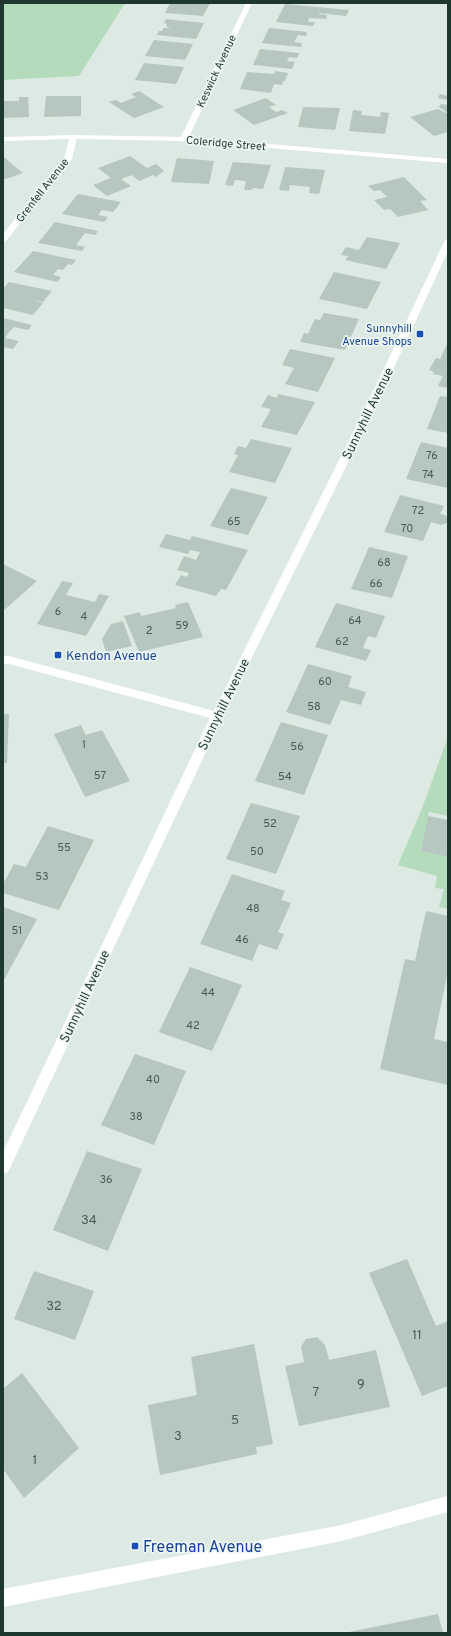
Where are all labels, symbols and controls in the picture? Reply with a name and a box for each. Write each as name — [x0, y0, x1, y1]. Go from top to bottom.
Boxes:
street label: Keswick Avenue — [194, 33, 240, 110]
street label: Coleridge Street — [185, 134, 267, 154]
street label: Grenfell Avenue — [13, 156, 72, 226]
place label: Sunnyhill Avenue Shops — [342, 322, 412, 349]
marker: Sunnyhill Avenue Shops — [415, 329, 425, 339]
street label: Sunnyhill Avenue — [340, 365, 398, 462]
house number: 76 — [426, 449, 438, 463]
house number: 74 — [422, 468, 434, 482]
house number: 72 — [412, 504, 424, 518]
house number: 65 — [227, 515, 241, 529]
house number: 70 — [401, 522, 413, 536]
house number: 68 — [377, 556, 391, 570]
house number: 66 — [369, 577, 383, 591]
house number: 6 — [55, 605, 61, 619]
house number: 4 — [81, 610, 88, 624]
house number: 64 — [348, 614, 362, 628]
house number: 59 — [175, 619, 189, 633]
house number: 2 — [146, 624, 152, 638]
house number: 62 — [335, 635, 349, 649]
place label: Kendon Avenue — [66, 649, 157, 665]
marker: Kendon Avenue — [53, 650, 63, 660]
street label: Sunnyhill Avenue — [196, 656, 254, 753]
house number: 60 — [318, 675, 332, 689]
house number: 58 — [307, 700, 321, 714]
house number: 1 — [82, 738, 86, 752]
house number: 56 — [290, 740, 304, 754]
house number: 57 — [94, 769, 106, 783]
house number: 54 — [278, 770, 292, 784]
house number: 52 — [263, 817, 277, 831]
house number: 55 — [57, 841, 71, 855]
house number: 50 — [250, 845, 264, 859]
house number: 53 — [35, 870, 49, 884]
house number: 48 — [246, 902, 260, 916]
house number: 51 — [12, 924, 22, 938]
house number: 46 — [235, 933, 249, 947]
street label: Sunnyhill Avenue — [57, 948, 114, 1046]
house number: 44 — [201, 986, 215, 1000]
house number: 42 — [186, 1019, 200, 1033]
house number: 40 — [146, 1073, 160, 1087]
house number: 38 — [129, 1110, 143, 1124]
house number: 36 — [99, 1173, 113, 1187]
house number: 34 — [81, 1213, 97, 1229]
house number: 32 — [46, 1299, 62, 1315]
house number: 11 — [412, 1328, 422, 1344]
house number: 9 — [357, 1377, 365, 1393]
house number: 7 — [313, 1385, 320, 1401]
house number: 5 — [231, 1413, 239, 1429]
house number: 3 — [174, 1429, 182, 1445]
house number: 1 — [33, 1453, 37, 1469]
place label: Freeman Avenue — [143, 1538, 262, 1558]
marker: Freeman Avenue — [130, 1541, 140, 1551]

